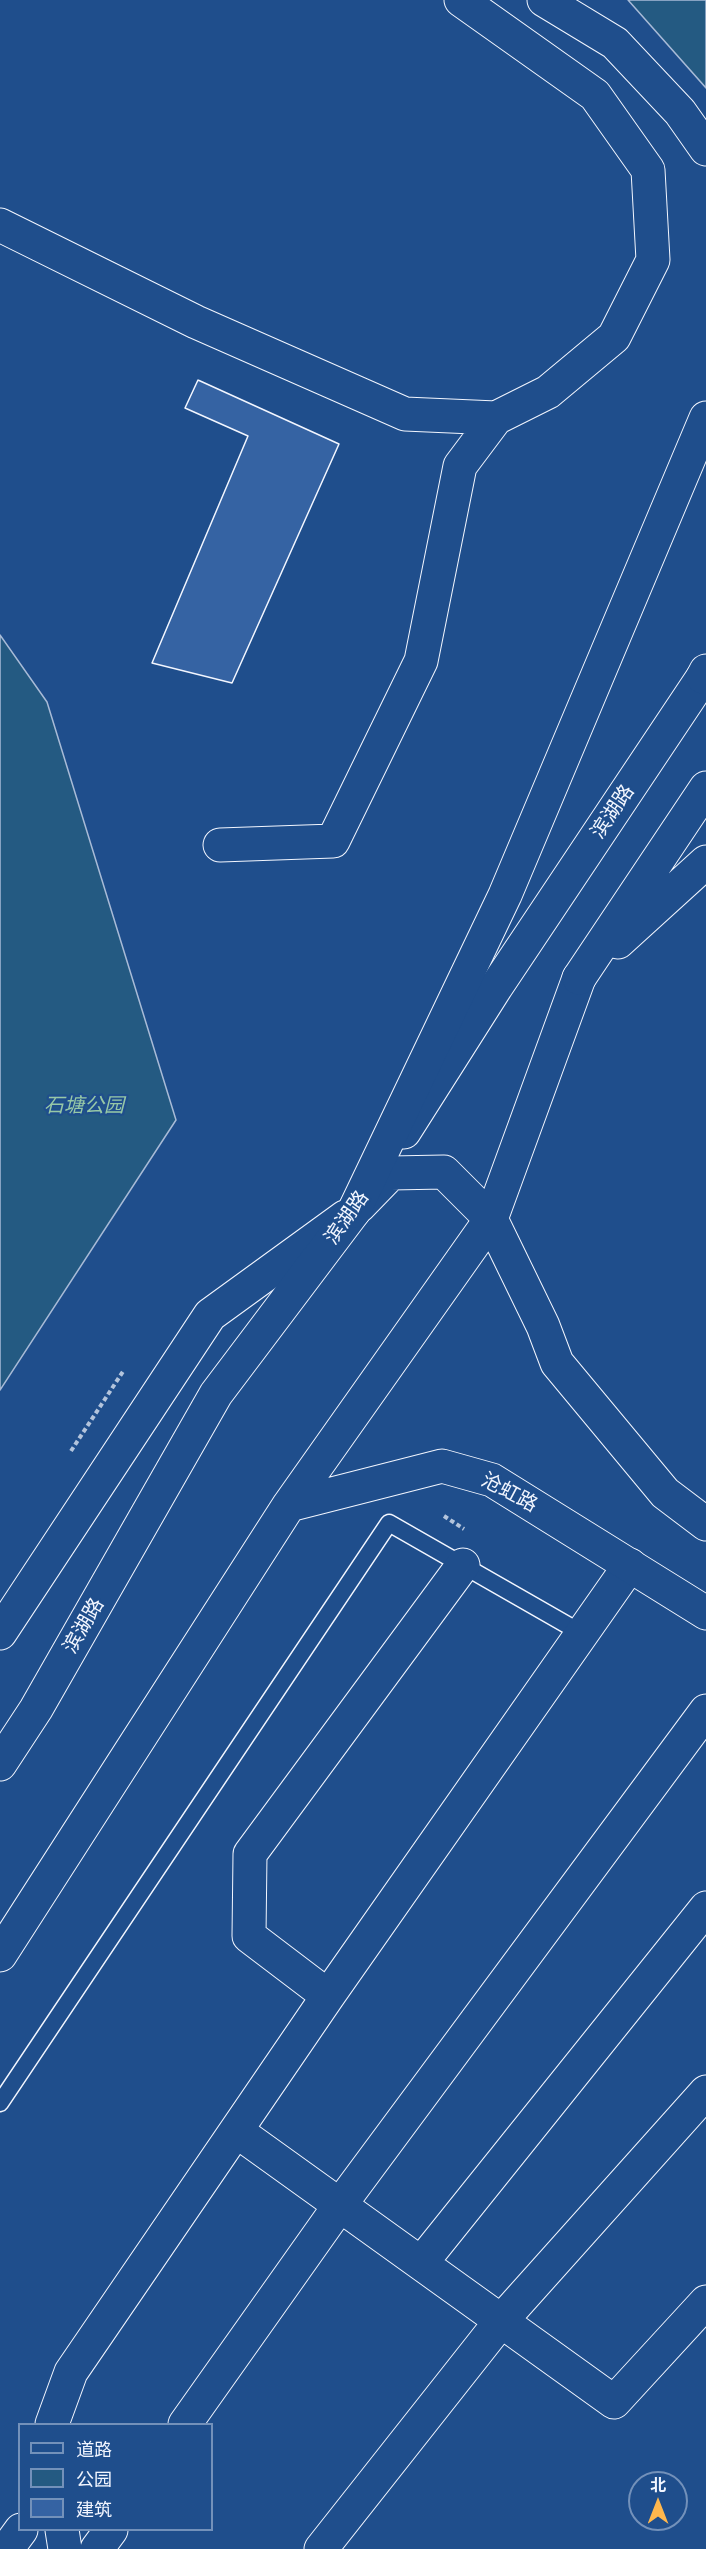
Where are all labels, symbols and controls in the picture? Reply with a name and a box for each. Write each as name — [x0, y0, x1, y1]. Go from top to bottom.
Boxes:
street label: 滨湖路 — [586, 780, 640, 844]
park label: 石塘公园 — [44, 1094, 124, 1118]
street label: 滨湖路 — [320, 1187, 374, 1249]
street label: 沧虹路 — [477, 1468, 541, 1518]
street label: 滨湖路 — [59, 1594, 109, 1658]
legend — [18, 2423, 213, 2531]
text: 道路 — [76, 2437, 112, 2461]
text: 公园 — [76, 2467, 112, 2491]
north arrow — [628, 2471, 688, 2531]
text: 北 — [650, 2474, 666, 2496]
text: 建筑 — [76, 2497, 112, 2521]

